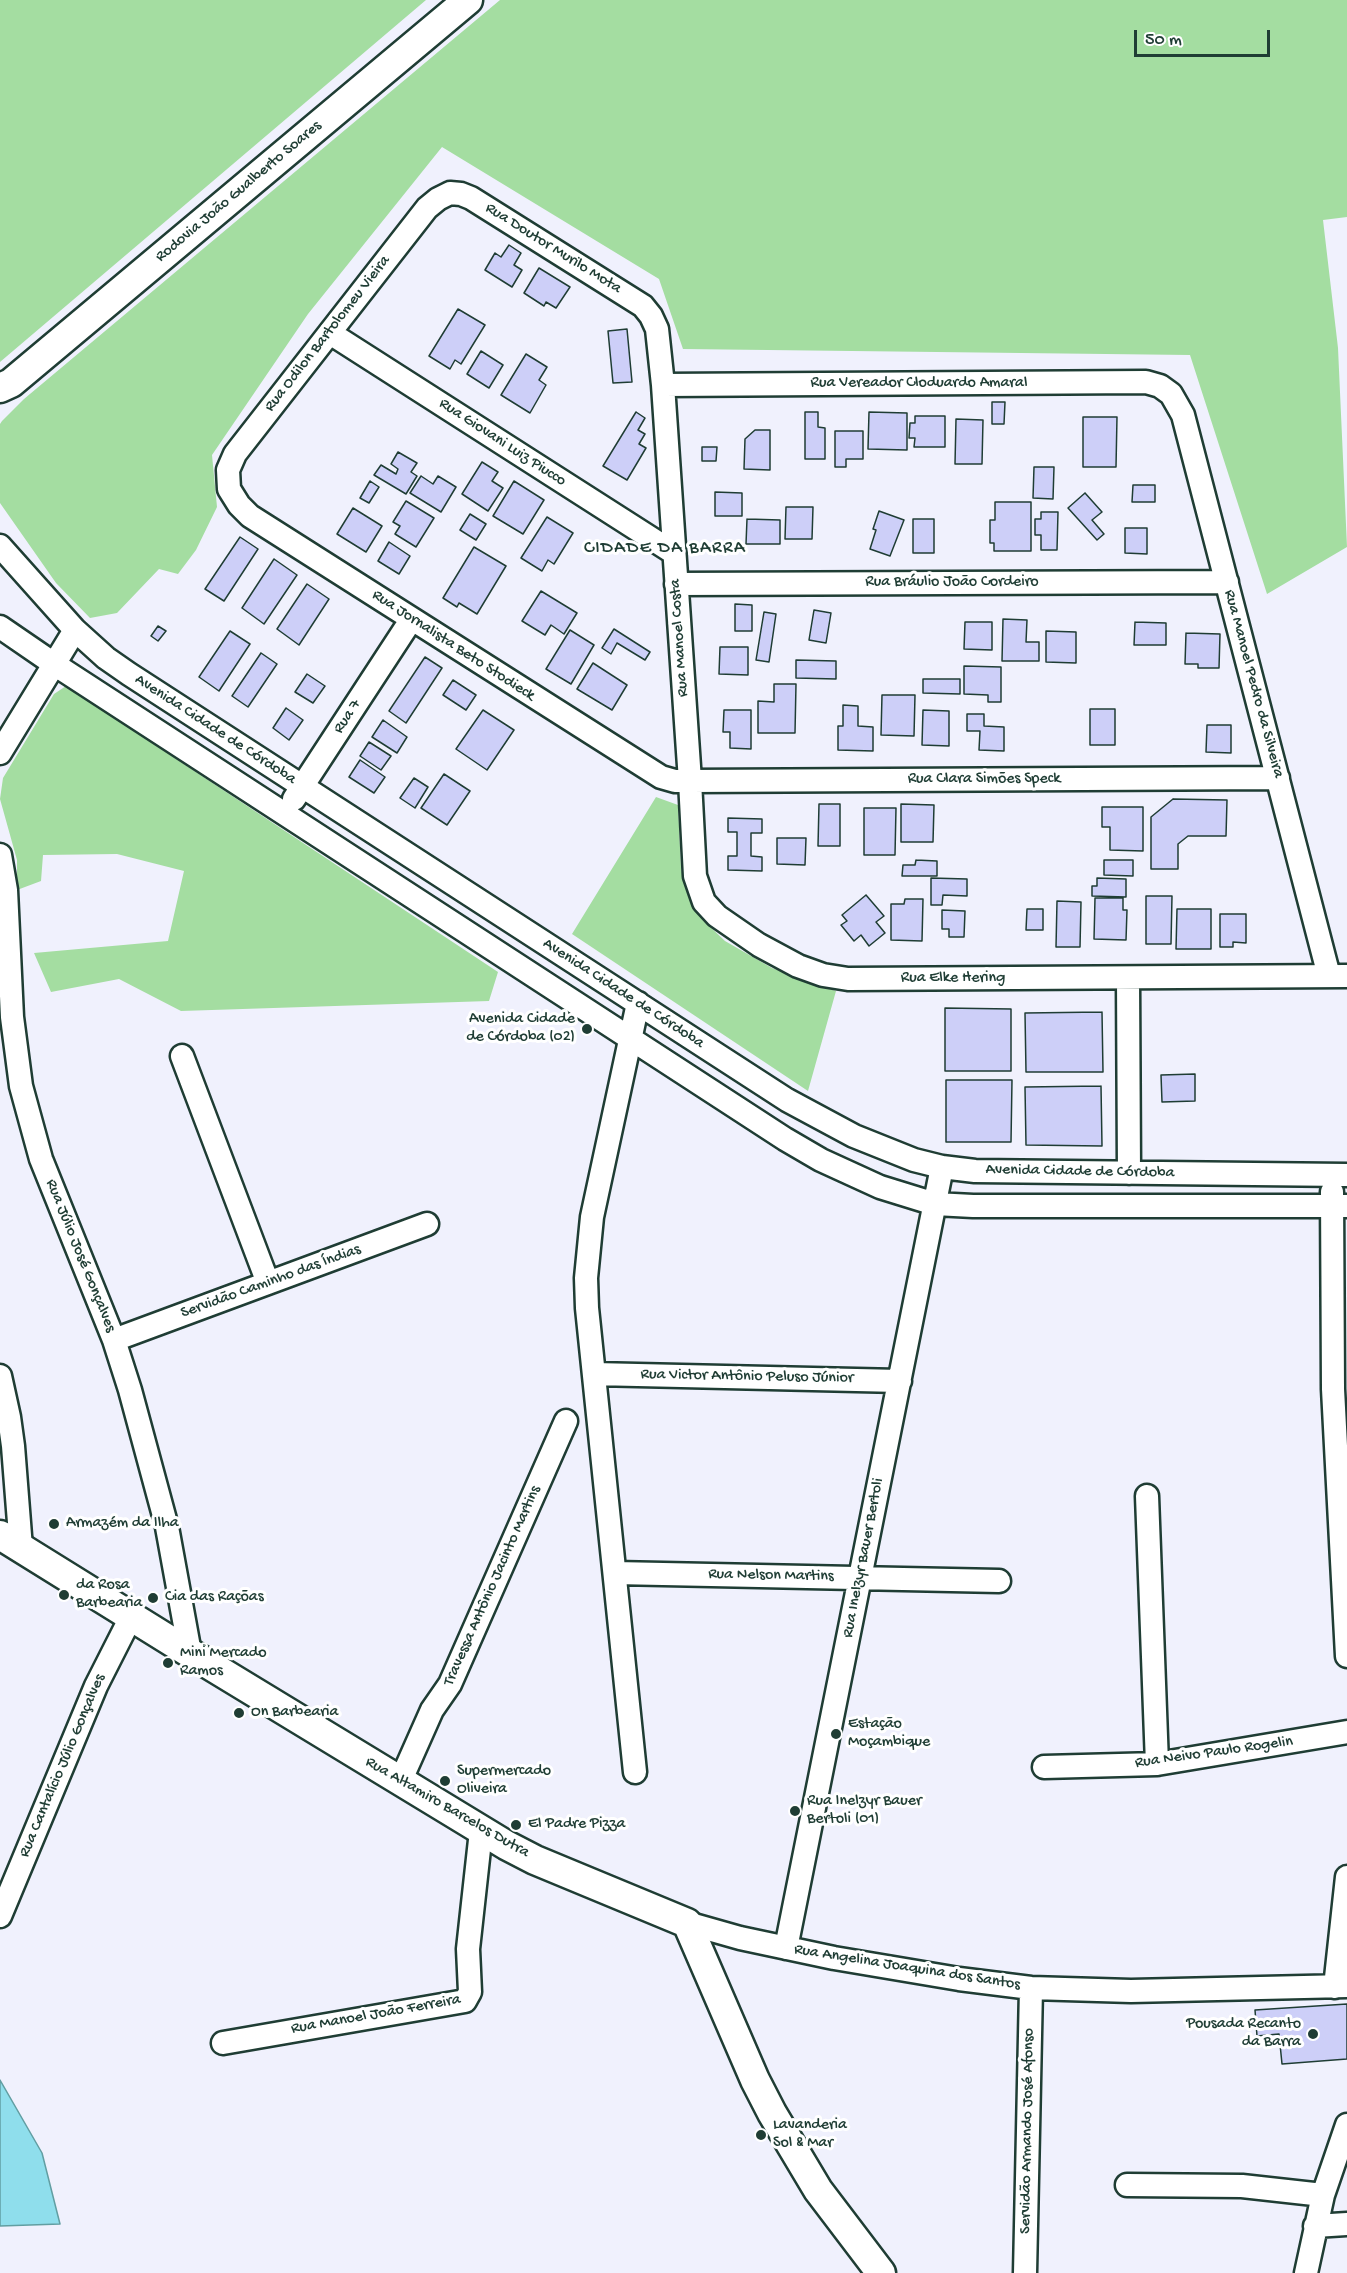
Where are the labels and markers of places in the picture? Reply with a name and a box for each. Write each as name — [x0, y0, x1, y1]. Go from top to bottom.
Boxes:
place label: Avenida Cidade de Córdoba (02) — [466, 1010, 575, 1048]
marker: Avenida Cidade de Córdoba (02) — [580, 1022, 594, 1036]
place label: Armazém da Ilha — [66, 1514, 179, 1534]
marker: Armazém da Ilha — [47, 1517, 61, 1531]
place label: da Rosa Barbearia — [76, 1576, 142, 1614]
marker: da Rosa Barbearia — [57, 1588, 71, 1602]
place label: Cia das Raçõas — [165, 1588, 264, 1608]
marker: Cia das Raçõas — [146, 1591, 160, 1605]
place label: Mini Mercado Ramos — [180, 1644, 266, 1682]
marker: Mini Mercado Ramos — [161, 1656, 175, 1670]
place label: On Barbearia — [251, 1703, 338, 1723]
marker: On Barbearia — [232, 1706, 246, 1720]
place label: Estação Moçambique — [848, 1715, 930, 1753]
marker: Estação Moçambique — [829, 1727, 843, 1741]
place label: Supermercado Oliveira — [457, 1762, 551, 1800]
marker: Supermercado Oliveira — [438, 1774, 452, 1788]
place label: Rua Inelzyr Bauer Bertoli (01) — [807, 1792, 922, 1830]
marker: Rua Inelzyr Bauer Bertoli (01) — [788, 1804, 802, 1818]
place label: El Padre Pizza — [528, 1815, 625, 1835]
marker: El Padre Pizza — [509, 1818, 523, 1832]
place label: Pousada Recanto da Barra — [1186, 2015, 1301, 2053]
marker: Pousada Recanto da Barra — [1306, 2027, 1320, 2041]
place label: Lavanderia Sol & Mar — [773, 2116, 847, 2154]
marker: Lavanderia Sol & Mar — [754, 2128, 768, 2142]

